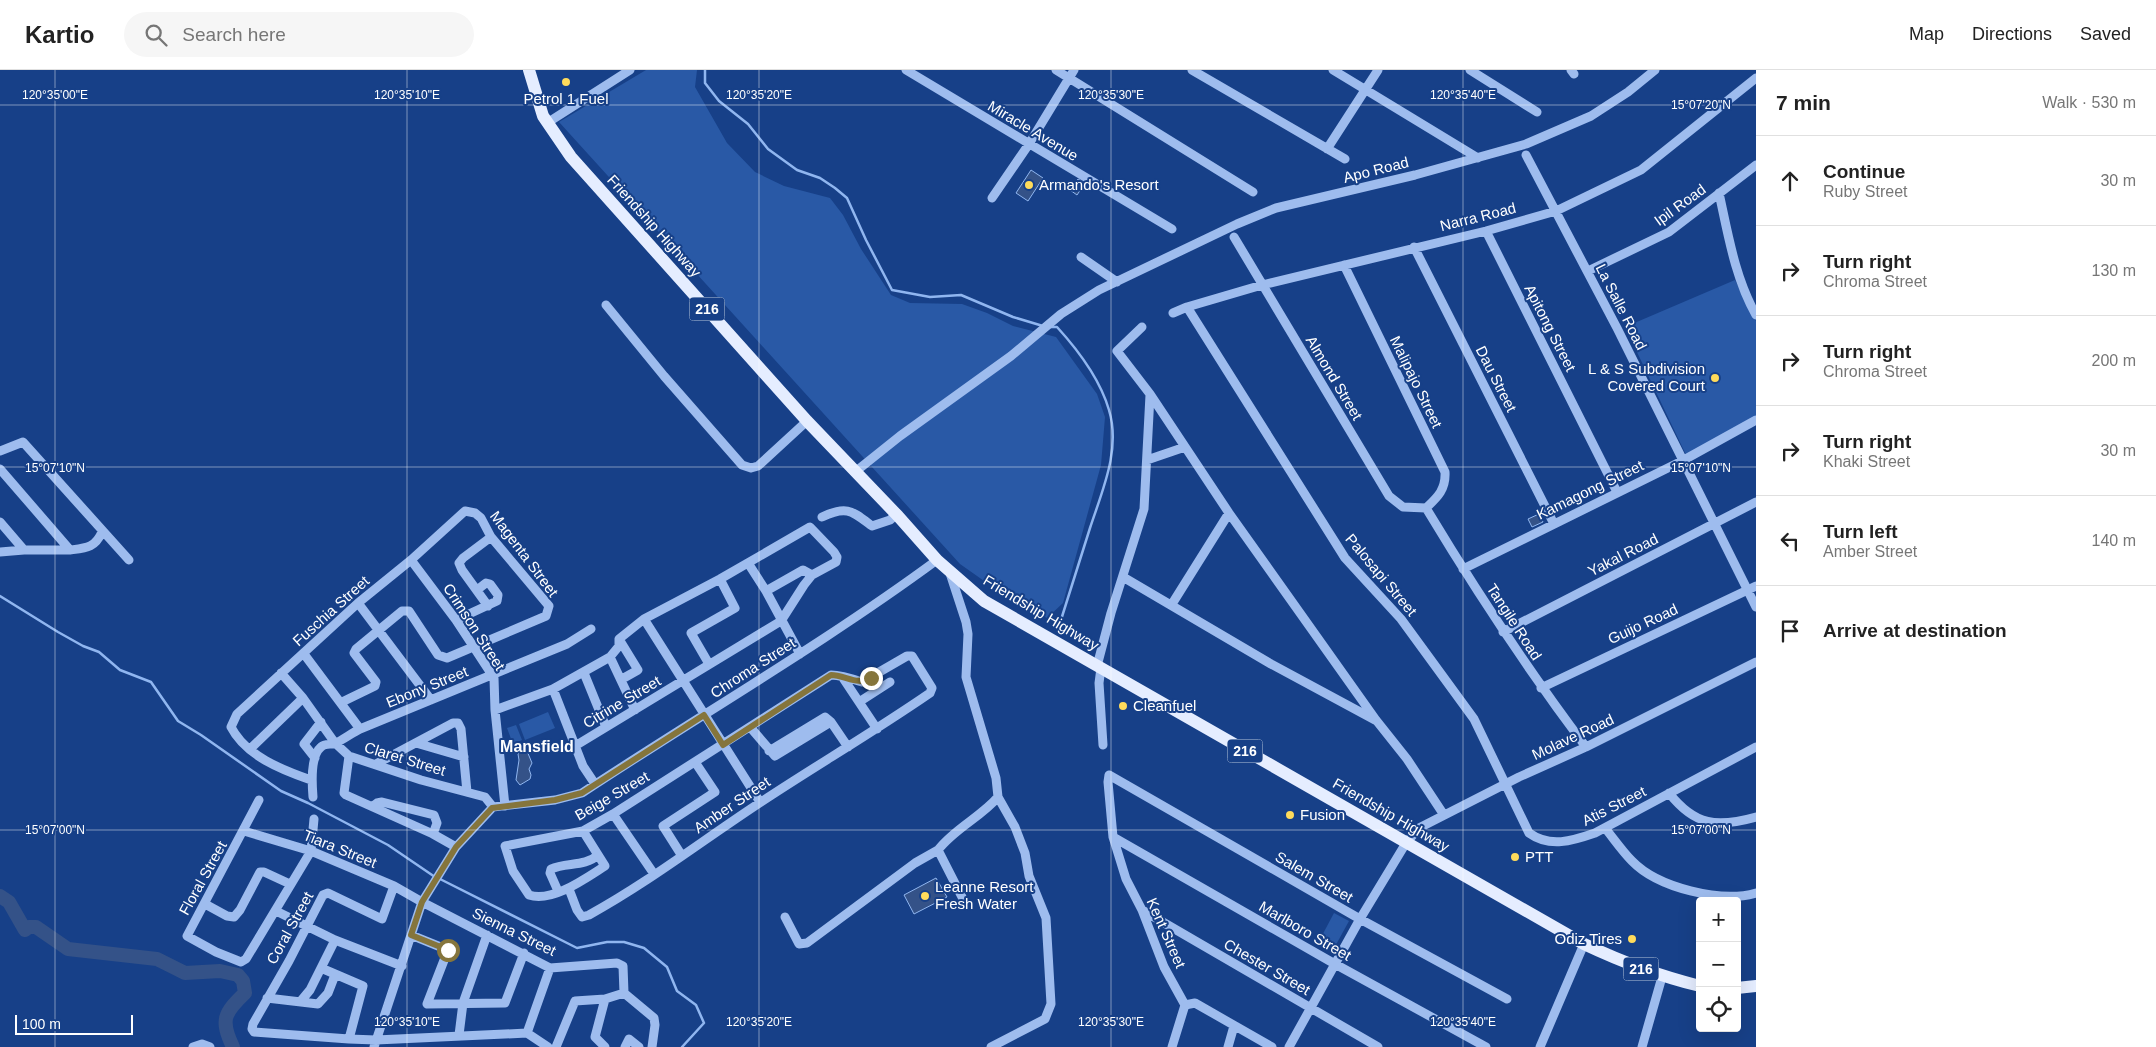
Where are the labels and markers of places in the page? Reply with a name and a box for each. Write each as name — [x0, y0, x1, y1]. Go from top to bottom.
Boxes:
marker: Petrol 1 Fuel — [560, 76, 572, 88]
place label: Petrol 1 Fuel — [523, 90, 609, 107]
place label: Armando's Resort — [1039, 176, 1159, 193]
marker: Armando's Resort — [1023, 179, 1035, 191]
place label: L & S Subdivision Covered Court — [1588, 360, 1706, 394]
marker: L & S Subdivision Covered Court — [1709, 372, 1721, 384]
place label: Cleanfuel — [1133, 697, 1196, 714]
marker: Cleanfuel — [1117, 700, 1129, 712]
place label: Fusion — [1300, 806, 1345, 823]
marker: Fusion — [1284, 809, 1296, 821]
place label: PTT — [1525, 848, 1553, 865]
marker: PTT — [1509, 851, 1521, 863]
place label: Leanne Resort Fresh Water — [935, 878, 1034, 912]
marker: Leanne Resort Fresh Water — [919, 890, 931, 902]
place label: Odiz Tires — [1554, 930, 1622, 947]
marker: Odiz Tires — [1626, 933, 1638, 945]

